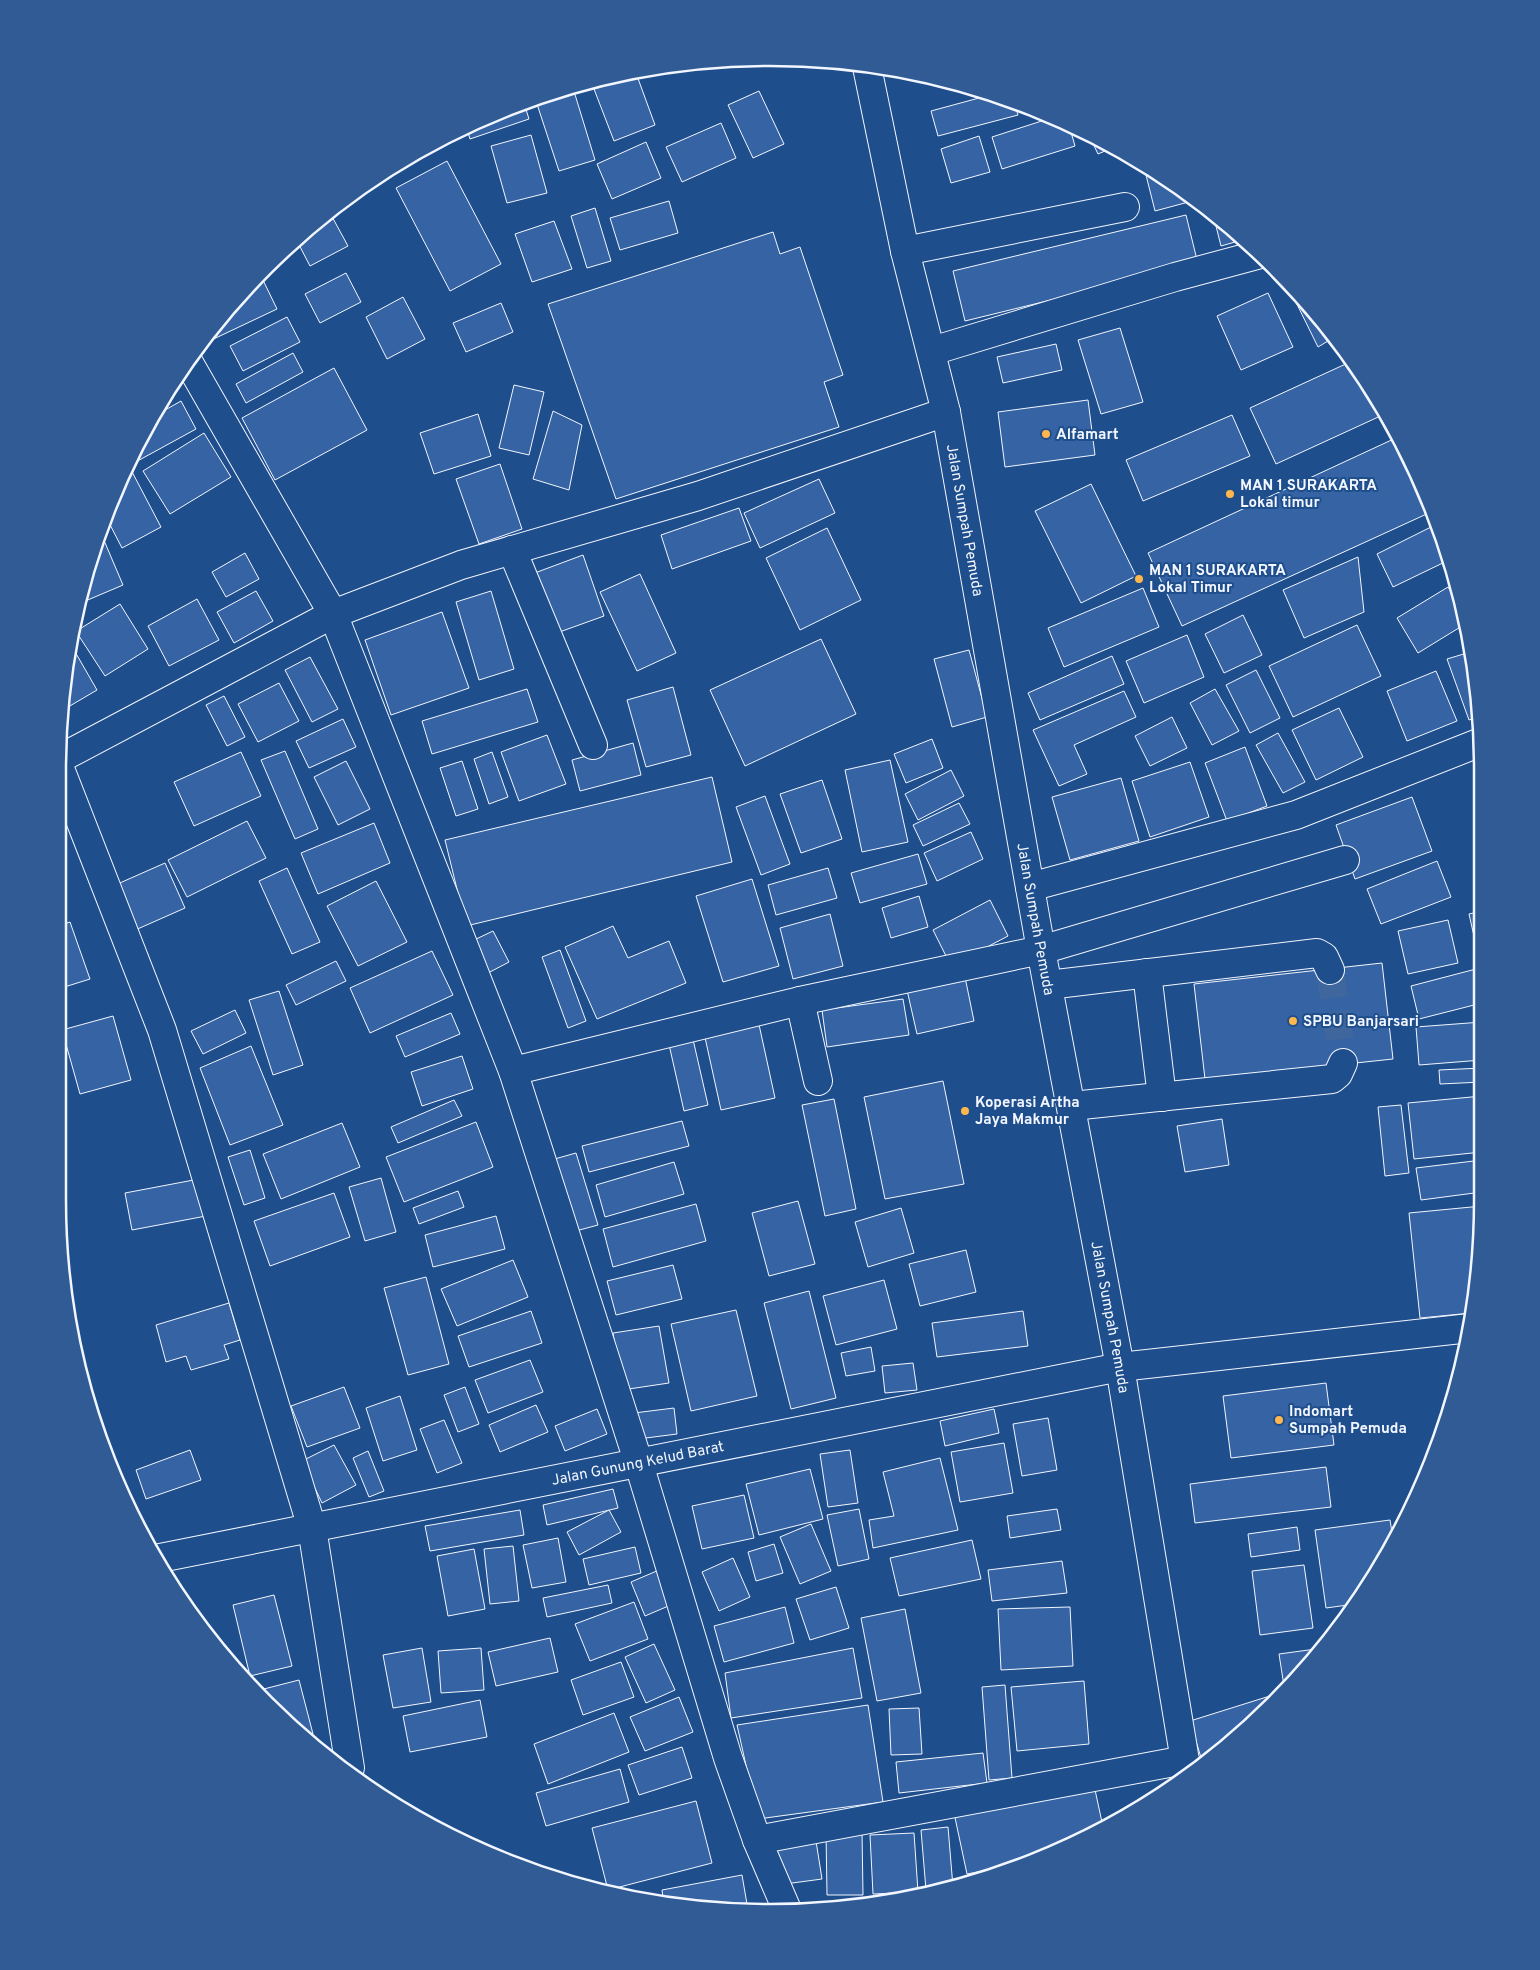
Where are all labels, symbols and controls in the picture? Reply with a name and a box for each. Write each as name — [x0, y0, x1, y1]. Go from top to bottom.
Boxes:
place label: Alfamart — [1056, 426, 1119, 445]
marker: Alfamart — [1040, 428, 1052, 440]
street label: Jalan Sumpah Pemuda — [941, 443, 986, 598]
place label: MAN 1 SURAKARTA Lokal timur — [1240, 477, 1377, 513]
marker: MAN 1 SURAKARTA Lokal timur — [1224, 488, 1236, 500]
place label: MAN 1 SURAKARTA Lokal Timur — [1149, 562, 1286, 598]
marker: MAN 1 SURAKARTA Lokal Timur — [1133, 573, 1145, 585]
street label: Jalan Sumpah Pemuda — [1011, 842, 1057, 997]
place label: SPBU Banjarsari — [1303, 1013, 1419, 1032]
marker: SPBU Banjarsari — [1287, 1015, 1299, 1027]
place label: Koperasi Artha Jaya Makmur — [975, 1094, 1080, 1130]
marker: Koperasi Artha Jaya Makmur — [959, 1105, 971, 1117]
street label: Jalan Sumpah Pemuda — [1085, 1240, 1132, 1395]
place label: Indomart Sumpah Pemuda — [1289, 1403, 1407, 1439]
marker: Indomart Sumpah Pemuda — [1273, 1414, 1285, 1426]
street label: Jalan Gunung Kelud Barat — [550, 1438, 726, 1491]

